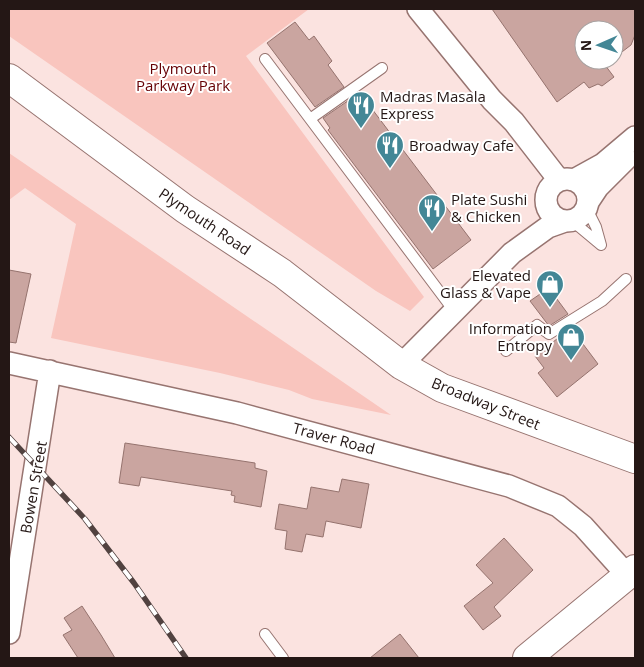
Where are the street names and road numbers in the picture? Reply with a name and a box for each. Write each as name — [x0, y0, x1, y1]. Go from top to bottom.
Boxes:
street label: Plymouth Road — [155, 183, 255, 259]
street label: Broadway Street — [429, 372, 543, 434]
street label: Traver Road — [291, 417, 377, 459]
street label: Bowen Street — [15, 439, 51, 535]

